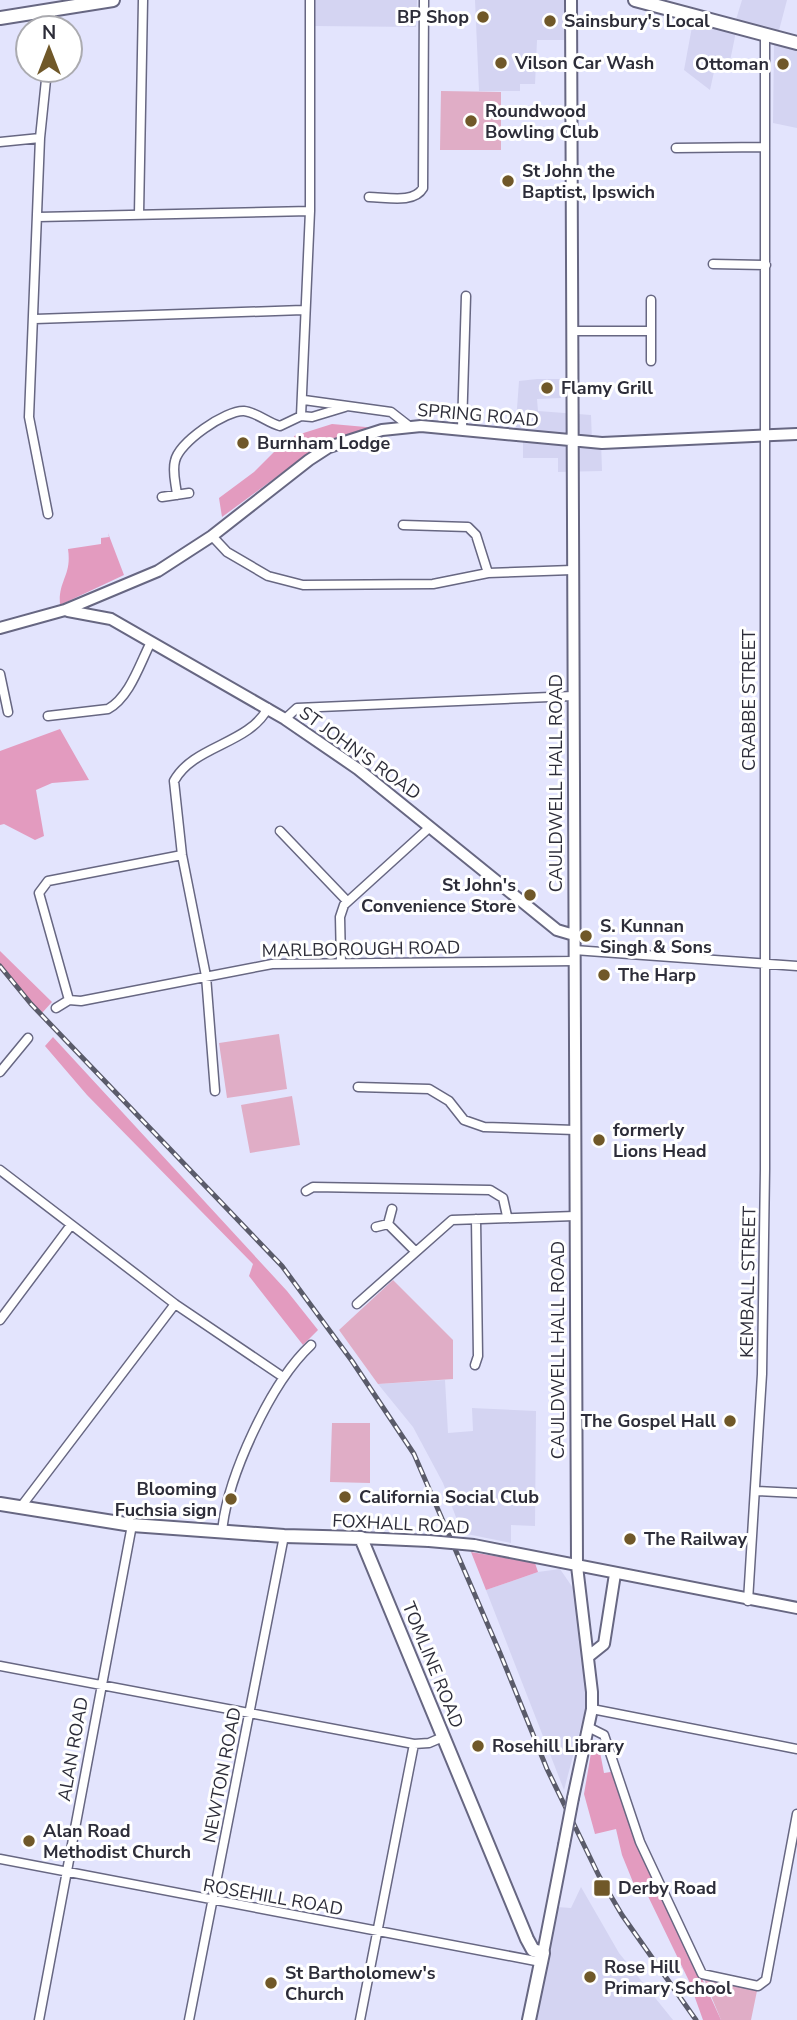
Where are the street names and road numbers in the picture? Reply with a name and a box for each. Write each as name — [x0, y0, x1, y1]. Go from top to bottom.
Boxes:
street label: SPRING ROAD — [416, 398, 540, 432]
street label: CRABBE STREET — [737, 629, 761, 771]
street label: CAULDWELL HALL ROAD — [544, 674, 568, 892]
street label: ST JOHN'S ROAD — [294, 701, 426, 805]
street label: MARLBOROUGH ROAD — [262, 935, 460, 963]
street label: KEMBALL STREET — [735, 1206, 761, 1358]
street label: CAULDWELL HALL ROAD — [546, 1241, 570, 1459]
street label: FOXHALL ROAD — [332, 1508, 470, 1540]
street label: TOMLINE ROAD — [397, 1598, 469, 1732]
street label: ALAN ROAD — [52, 1695, 94, 1803]
street label: NEWTON ROAD — [197, 1705, 247, 1845]
street label: ROSEHILL ROAD — [201, 1873, 345, 1921]

